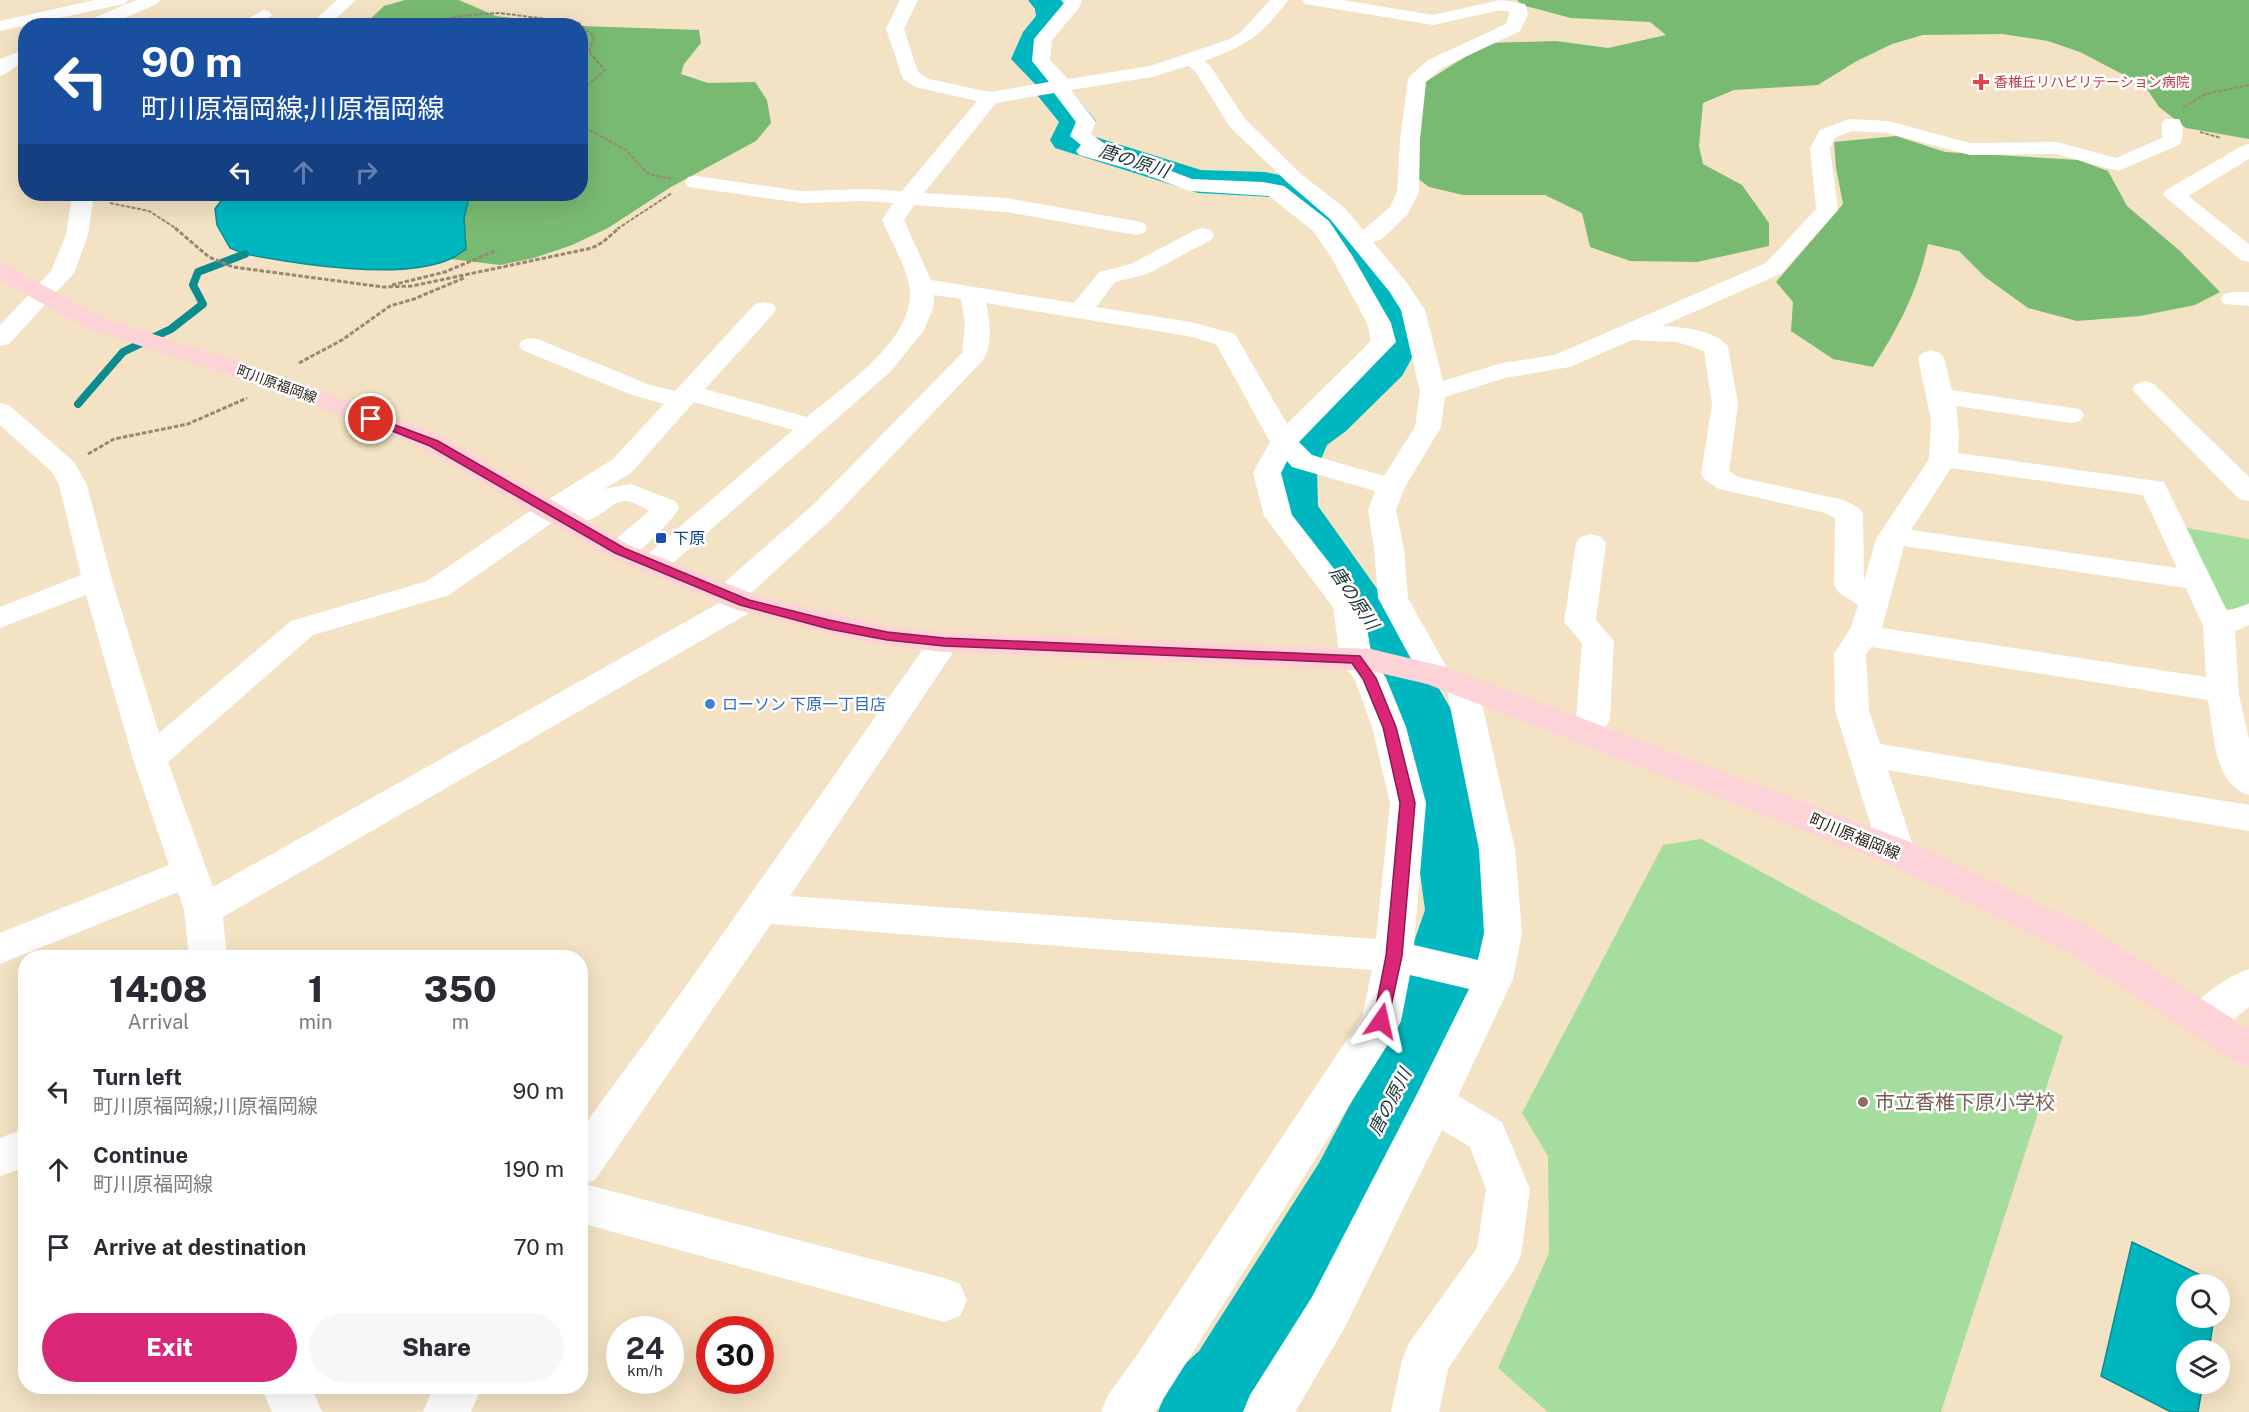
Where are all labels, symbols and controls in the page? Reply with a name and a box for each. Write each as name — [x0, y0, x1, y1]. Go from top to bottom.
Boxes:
text: 90 m — [141, 37, 243, 86]
icon: left — [42, 42, 120, 120]
marker: 香椎丘リハビリテーション病院 — [1972, 73, 1990, 91]
place label: 香椎丘リハビリテーション病院 — [1994, 74, 2190, 90]
text: 町川原福岡線;川原福岡線 — [141, 92, 444, 124]
water label: 唐の原川 — [1097, 139, 1174, 182]
icon: left — [224, 156, 257, 189]
icon: ahead — [287, 156, 320, 189]
icon: right — [350, 156, 383, 189]
street label: 町川原福岡線 — [235, 362, 319, 406]
pin — [345, 393, 396, 444]
icon: arrive — [354, 402, 387, 435]
place label: 下原 — [673, 529, 705, 548]
marker: 下原 — [654, 531, 668, 545]
water label: 唐の原川 — [1326, 562, 1384, 635]
place label: ローソン 下原一丁目店 — [722, 695, 886, 714]
marker: ローソン 下原一丁目店 — [703, 697, 717, 711]
street label: 町川原福岡線 — [1807, 810, 1903, 863]
text: 14:08 — [109, 968, 208, 1010]
text: 1 — [308, 968, 324, 1010]
text: 350 — [424, 968, 497, 1010]
position arrow — [1349, 989, 1413, 1053]
text: Arrival — [127, 1010, 189, 1034]
text: min — [299, 1010, 333, 1034]
text: m — [452, 1010, 469, 1034]
water label: 唐の原川 — [1364, 1063, 1416, 1139]
text: Turn left — [93, 1064, 182, 1090]
icon: left — [42, 1075, 75, 1108]
text: 90 m — [513, 1078, 564, 1104]
place label: 市立香椎下原小学校 — [1875, 1090, 2055, 1114]
text: 町川原福岡線;川原福岡線 — [93, 1094, 318, 1118]
marker: 市立香椎下原小学校 — [1856, 1095, 1870, 1109]
text: Continue — [93, 1142, 188, 1168]
icon: ahead — [42, 1153, 75, 1186]
text: 190 m — [504, 1156, 564, 1182]
text: 町川原福岡線 — [93, 1172, 213, 1196]
icon: arrive — [42, 1231, 75, 1264]
text: Arrive at destination — [93, 1234, 306, 1260]
text: 70 m — [513, 1234, 564, 1260]
map controls — [2176, 1274, 2230, 1394]
button: search — [2176, 1274, 2230, 1328]
button: Exit — [42, 1313, 297, 1382]
button: Share — [309, 1313, 564, 1382]
speed limit sign: 30 — [696, 1316, 774, 1394]
text: 24 — [626, 1330, 664, 1366]
button: layers — [2176, 1340, 2230, 1394]
text: km/h — [627, 1362, 663, 1379]

